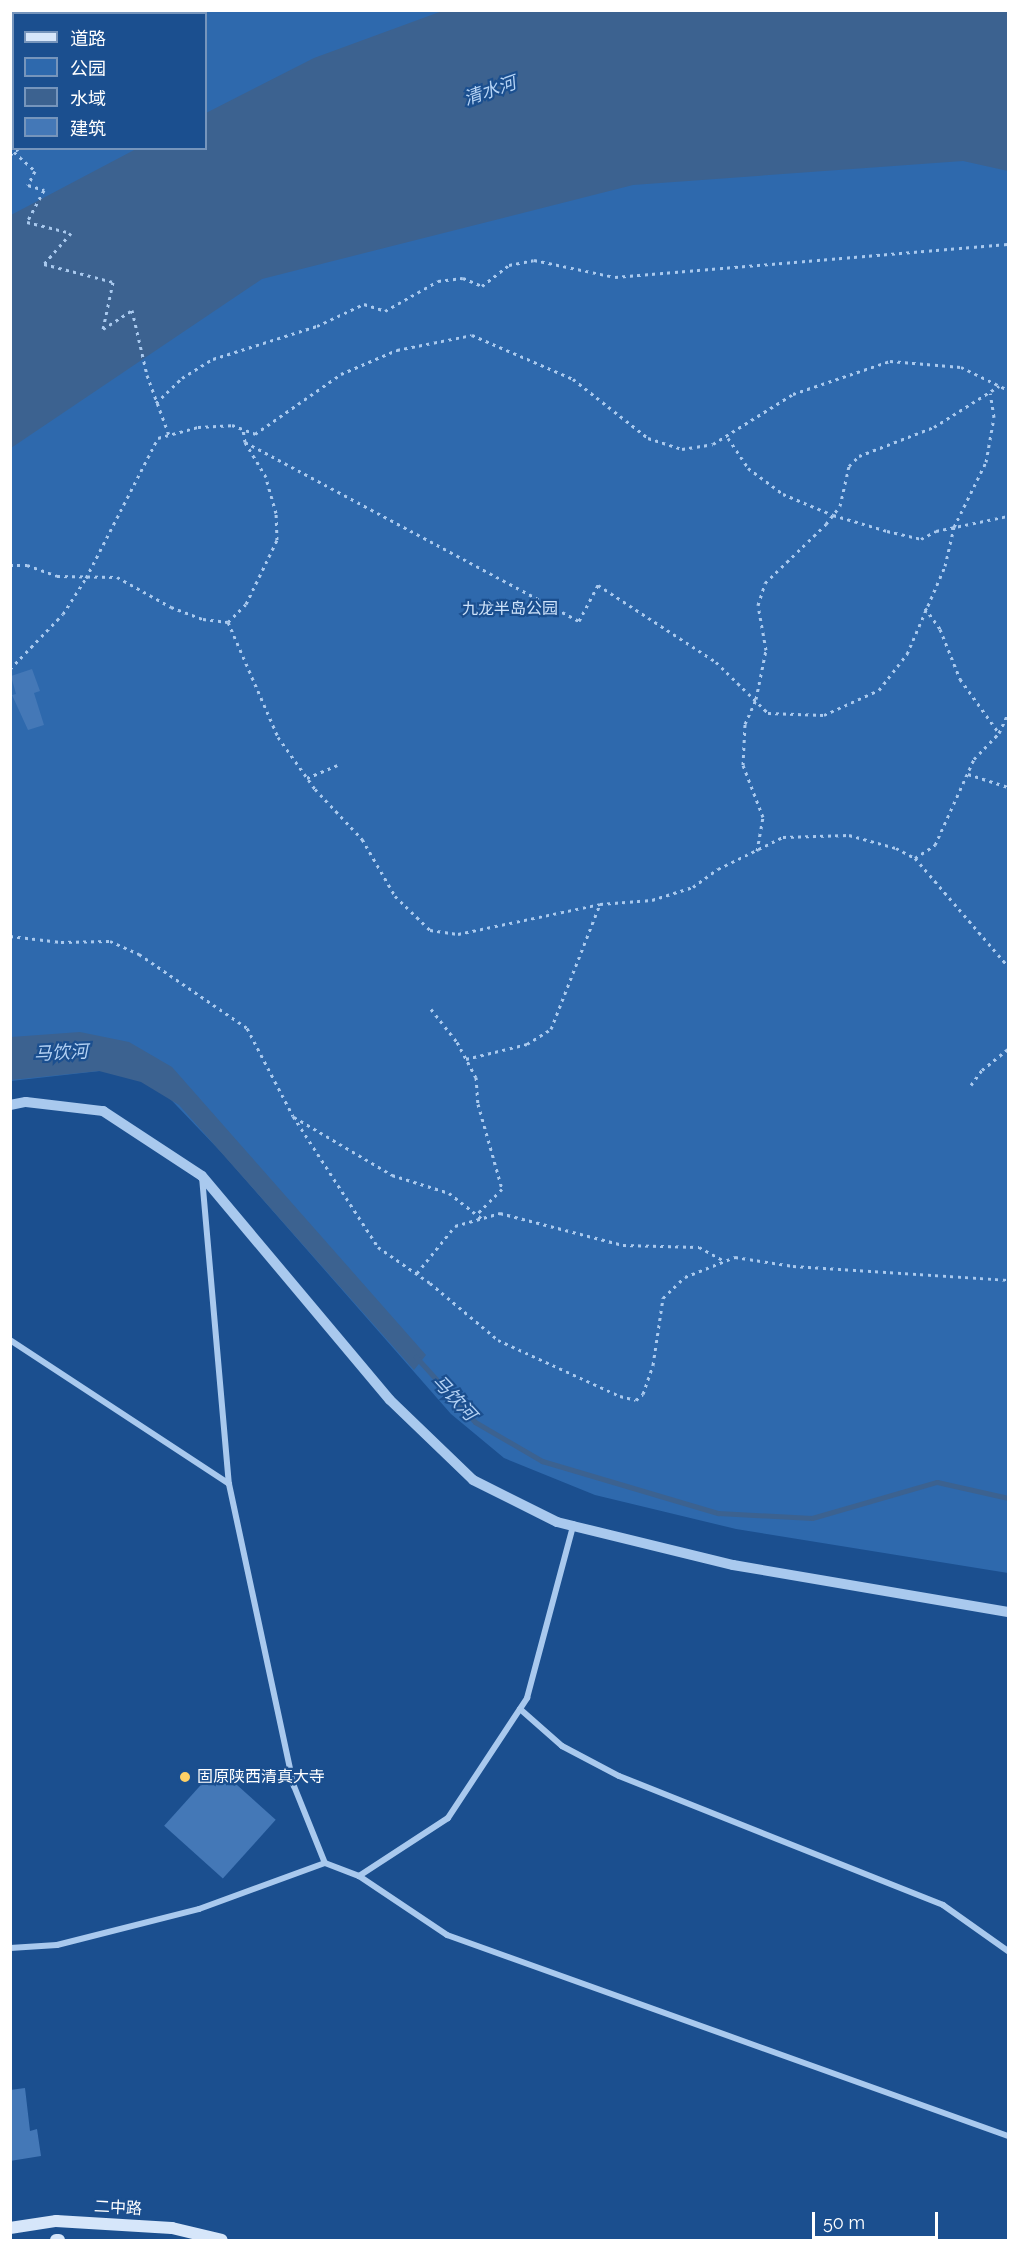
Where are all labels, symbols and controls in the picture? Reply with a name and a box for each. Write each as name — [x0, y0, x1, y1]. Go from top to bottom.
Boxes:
legend — [12, 12, 207, 150]
text: 道路 — [70, 28, 106, 49]
text: 公园 — [70, 58, 106, 79]
water label: 清水河 — [461, 72, 519, 110]
text: 水域 — [70, 88, 106, 109]
text: 建筑 — [70, 118, 106, 139]
park label: 九龙半岛公园 — [462, 599, 558, 619]
water label: 马饮河 — [33, 1041, 89, 1065]
water label: 马饮河 — [428, 1371, 480, 1425]
place label: 固原陕西清真大寺 — [197, 1767, 325, 1787]
marker: 固原陕西清真大寺 — [178, 1770, 192, 1784]
street label: 二中路 — [94, 2197, 142, 2219]
scale bar — [815, 2200, 941, 2238]
text: 50 m — [823, 2212, 865, 2233]

